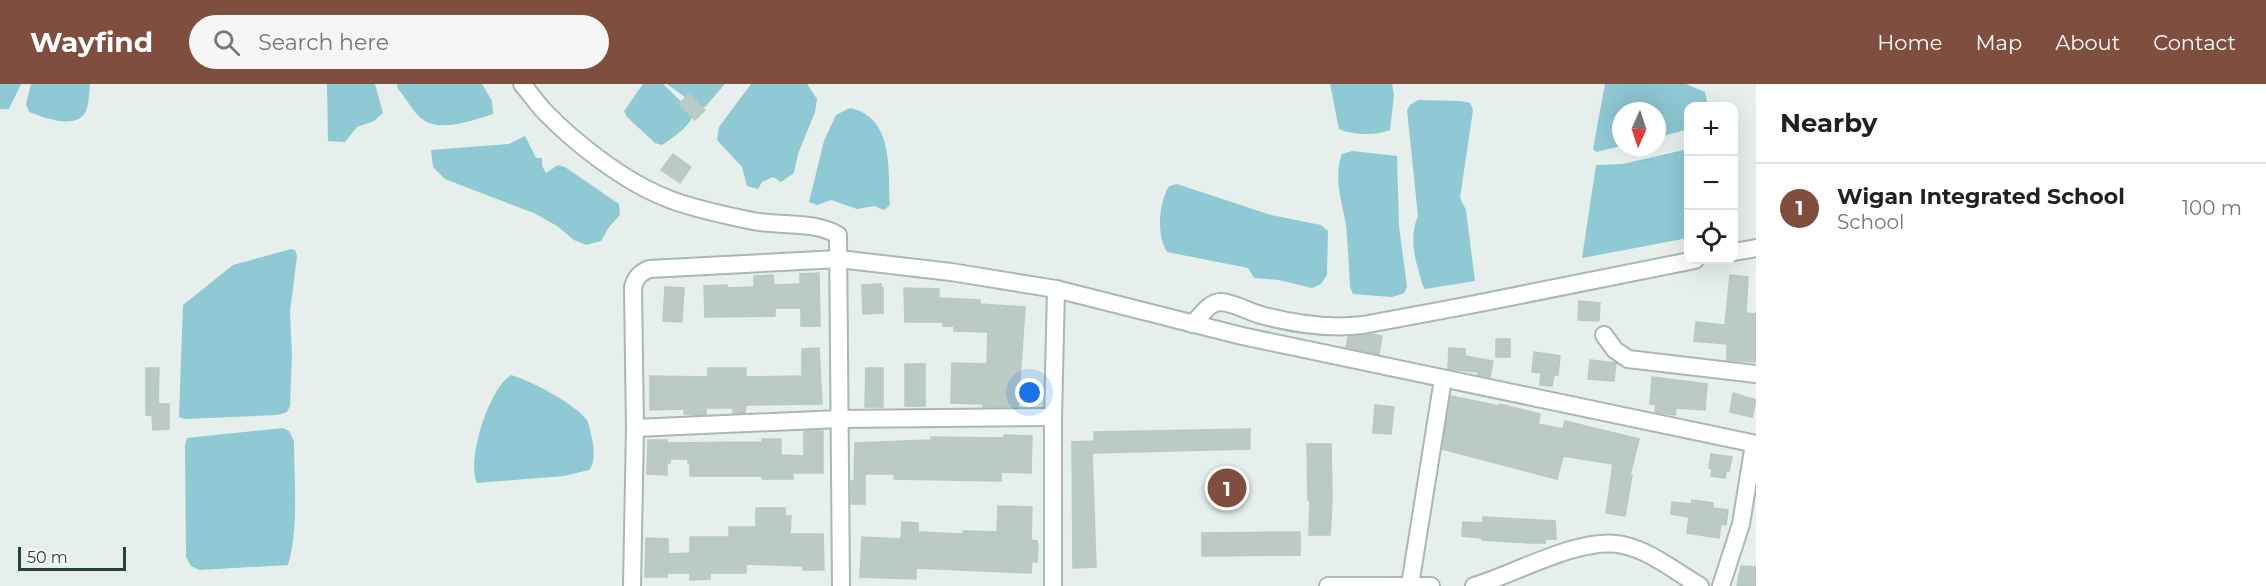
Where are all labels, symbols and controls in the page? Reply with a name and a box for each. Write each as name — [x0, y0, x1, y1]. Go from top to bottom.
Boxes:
search box — [189, 15, 609, 69]
text: Wayfind — [30, 25, 153, 59]
icon: search — [210, 26, 243, 59]
text: Search here — [258, 29, 389, 56]
text: Home — [1877, 30, 1942, 55]
text: Map — [1975, 30, 2022, 55]
text: About — [2055, 30, 2120, 55]
text: Contact — [2153, 30, 2236, 55]
north arrow — [1612, 102, 1666, 156]
map controls — [1684, 102, 1738, 264]
button: + — [1684, 102, 1738, 156]
text: Nearby — [1780, 107, 1877, 139]
button: − — [1684, 156, 1738, 210]
text: Wigan Integrated School — [1837, 183, 2125, 210]
text: 1 — [1796, 196, 1803, 220]
text: 100 m — [2182, 196, 2242, 220]
button: locate — [1684, 210, 1738, 264]
text: School — [1837, 210, 1904, 234]
your location — [1015, 378, 1044, 407]
pin: 1 — [1208, 466, 1246, 510]
scale bar — [18, 544, 126, 572]
text: 50 m — [27, 548, 68, 567]

